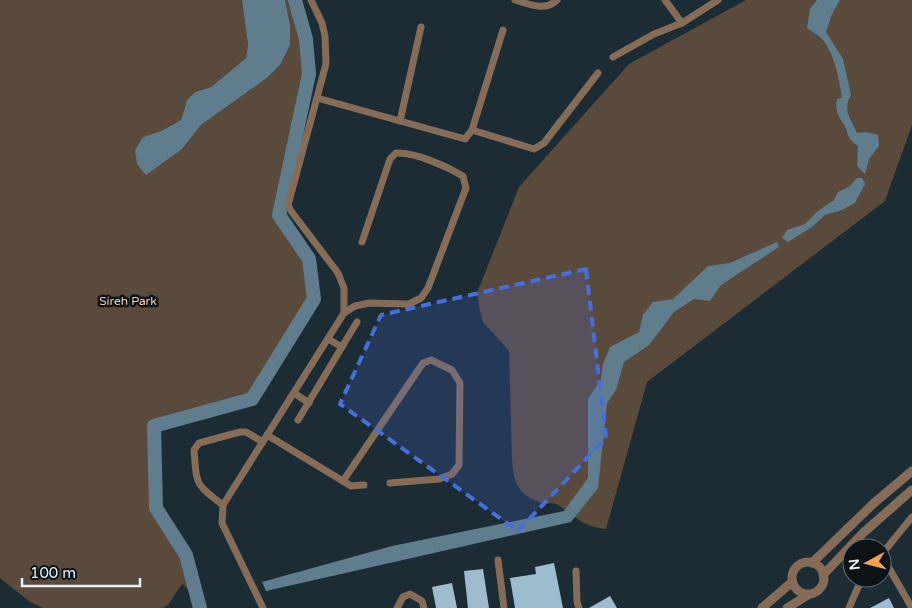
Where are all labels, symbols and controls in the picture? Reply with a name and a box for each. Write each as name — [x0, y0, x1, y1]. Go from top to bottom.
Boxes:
park label: Sireh Park — [99, 294, 157, 308]
north arrow — [842, 538, 892, 588]
scale bar — [22, 556, 140, 588]
text: N — [845, 558, 864, 571]
text: 100 m — [30, 564, 76, 582]

